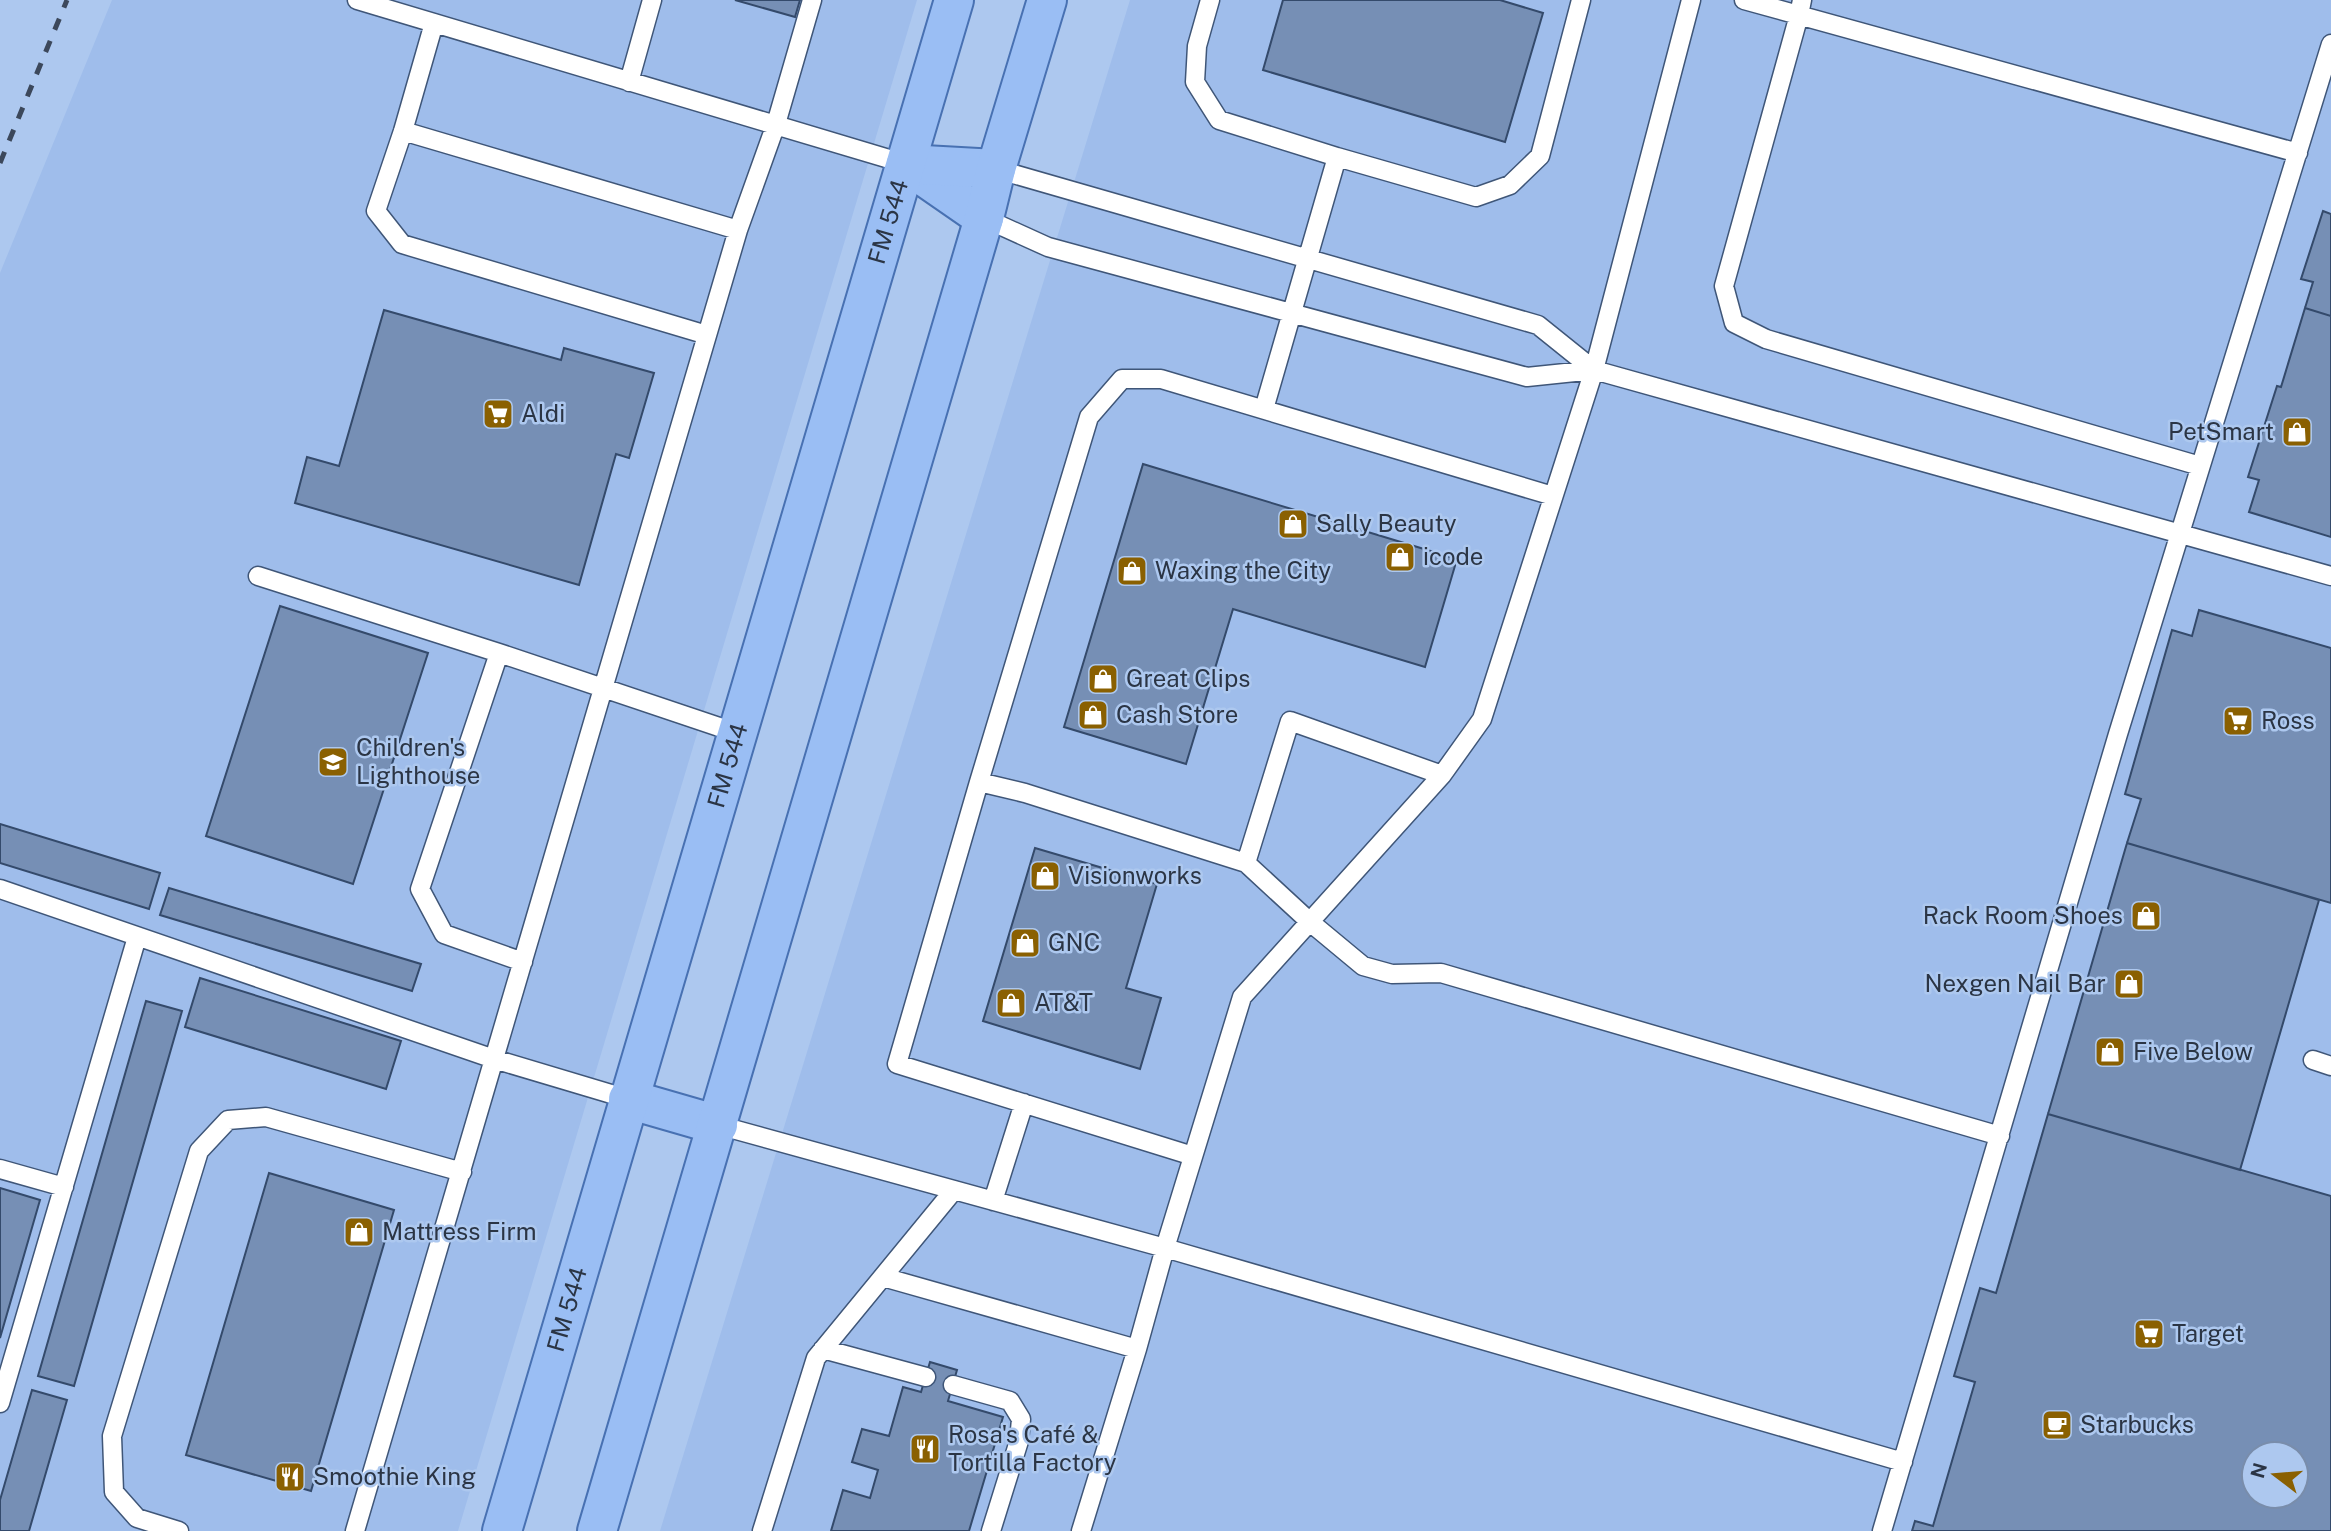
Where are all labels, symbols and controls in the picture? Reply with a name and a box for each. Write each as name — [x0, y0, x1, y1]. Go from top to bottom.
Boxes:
street label: FM 544 — [862, 176, 913, 267]
supermarket icon: Aldi — [481, 397, 515, 431]
place label: Aldi — [521, 399, 565, 427]
shop icon: PetSmart — [2280, 415, 2314, 449]
place label: PetSmart — [2168, 417, 2274, 445]
shop icon: Sally Beauty — [1276, 507, 1310, 541]
place label: Sally Beauty — [1316, 509, 1457, 537]
shop icon: icode — [1383, 540, 1417, 574]
place label: icode — [1423, 542, 1483, 570]
shop icon: Waxing the City — [1115, 554, 1149, 588]
place label: Waxing the City — [1155, 556, 1331, 584]
shop icon: Great Clips — [1086, 662, 1120, 696]
place label: Great Clips — [1126, 664, 1250, 692]
shop icon: Cash Store — [1076, 698, 1110, 732]
place label: Cash Store — [1116, 700, 1238, 728]
supermarket icon: Ross — [2221, 704, 2255, 738]
place label: Ross — [2261, 706, 2315, 734]
street label: FM 544 — [701, 720, 753, 811]
place label: Children's Lighthouse — [356, 733, 480, 789]
school or university icon: Children's Lighthouse — [316, 745, 350, 779]
shop icon: Visionworks — [1028, 859, 1062, 893]
place label: Visionworks — [1068, 861, 1202, 889]
shop icon: Rack Room Shoes — [2129, 899, 2163, 933]
place label: Rack Room Shoes — [1923, 901, 2123, 929]
shop icon: GNC — [1008, 926, 1042, 960]
place label: GNC — [1048, 928, 1100, 956]
shop icon: Nexgen Nail Bar — [2112, 967, 2146, 1001]
place label: Nexgen Nail Bar — [1924, 969, 2106, 997]
shop icon: AT&T — [994, 986, 1028, 1020]
place label: AT&T — [1034, 988, 1093, 1016]
shop icon: Five Below — [2093, 1035, 2127, 1069]
place label: Five Below — [2133, 1037, 2253, 1065]
shop icon: Mattress Firm — [342, 1215, 376, 1249]
place label: Mattress Firm — [382, 1217, 537, 1245]
street label: FM 544 — [541, 1264, 592, 1355]
supermarket icon: Target — [2132, 1317, 2166, 1351]
place label: Target — [2172, 1319, 2244, 1347]
cafe icon: Starbucks — [2040, 1408, 2074, 1442]
place label: Starbucks — [2080, 1410, 2194, 1438]
place label: Rosa's Café & Tortilla Factory — [948, 1420, 1117, 1476]
restaurant icon: Rosa's Café & Tortilla Factory — [908, 1432, 942, 1466]
north arrow — [2240, 1440, 2310, 1510]
restaurant icon: Smoothie King — [273, 1460, 307, 1494]
text: N — [2246, 1460, 2271, 1480]
place label: Smoothie King — [313, 1462, 476, 1490]

